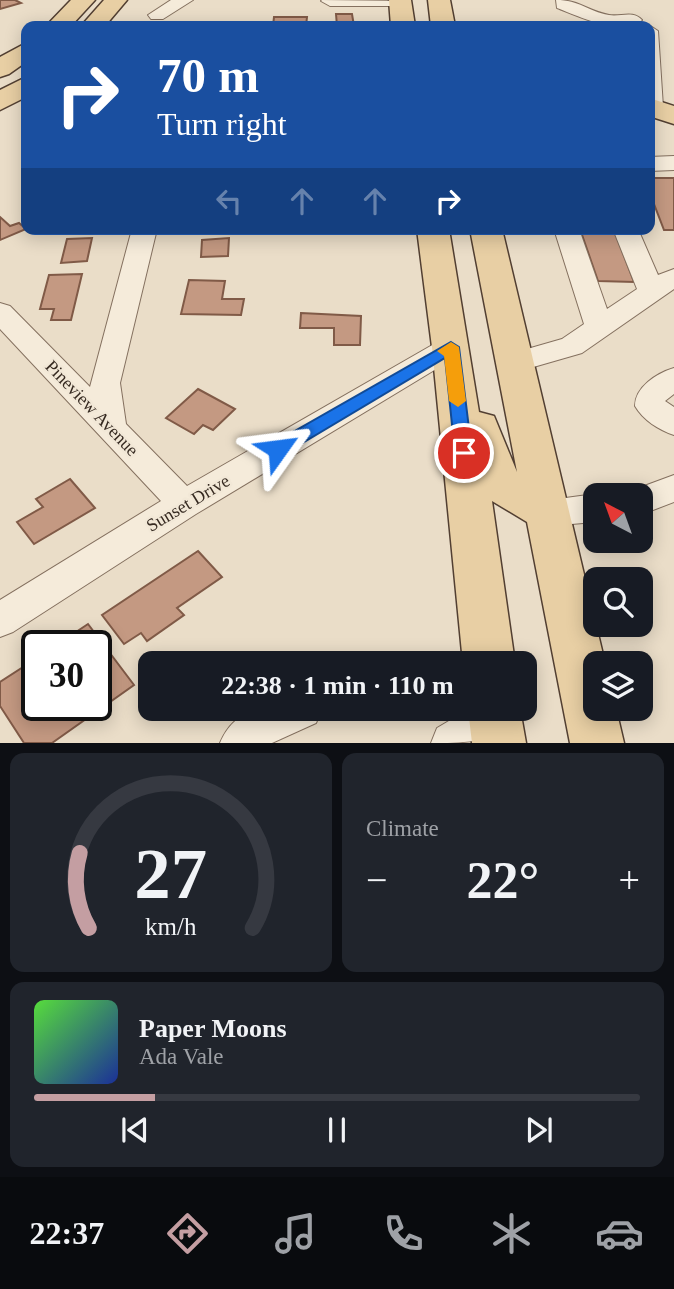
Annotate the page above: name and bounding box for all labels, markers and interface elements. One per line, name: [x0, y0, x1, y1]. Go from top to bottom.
text: 70 m: [157, 48, 259, 103]
icon: right: [42, 49, 133, 140]
text: Turn right: [157, 106, 287, 142]
icon: left: [210, 182, 248, 220]
icon: ahead: [283, 182, 321, 220]
icon: ahead: [356, 182, 394, 220]
icon: right: [429, 182, 467, 220]
street label: Pineview Avenue: [41, 356, 143, 460]
position arrow: [241, 412, 315, 486]
pin: [434, 423, 494, 483]
icon: arrive: [445, 434, 483, 472]
street label: Sunset Drive: [143, 470, 233, 536]
north arrow: [583, 483, 653, 553]
map controls: [583, 483, 653, 721]
button: search: [583, 567, 653, 637]
speed limit sign: 30: [21, 630, 112, 721]
button: layers: [583, 651, 653, 721]
text: 22:38 · 1 min · 110 m: [221, 671, 454, 700]
text: Climate: [366, 816, 439, 841]
text: 27: [135, 834, 207, 915]
text: 22°: [467, 852, 539, 909]
text: −: [366, 859, 387, 901]
text: +: [619, 859, 640, 901]
text: km/h: [145, 913, 197, 940]
text: Paper Moons: [139, 1014, 287, 1043]
text: Ada Vale: [139, 1044, 224, 1069]
icon: previous: [116, 1111, 154, 1149]
icon: pause: [318, 1111, 356, 1149]
icon: next: [520, 1111, 558, 1149]
icon: directions: [163, 1209, 212, 1258]
icon: music: [271, 1209, 320, 1258]
icon: phone: [379, 1209, 428, 1258]
icon: climate: [487, 1209, 536, 1258]
icon: car: [595, 1209, 644, 1258]
text: 22:37: [30, 1215, 104, 1251]

